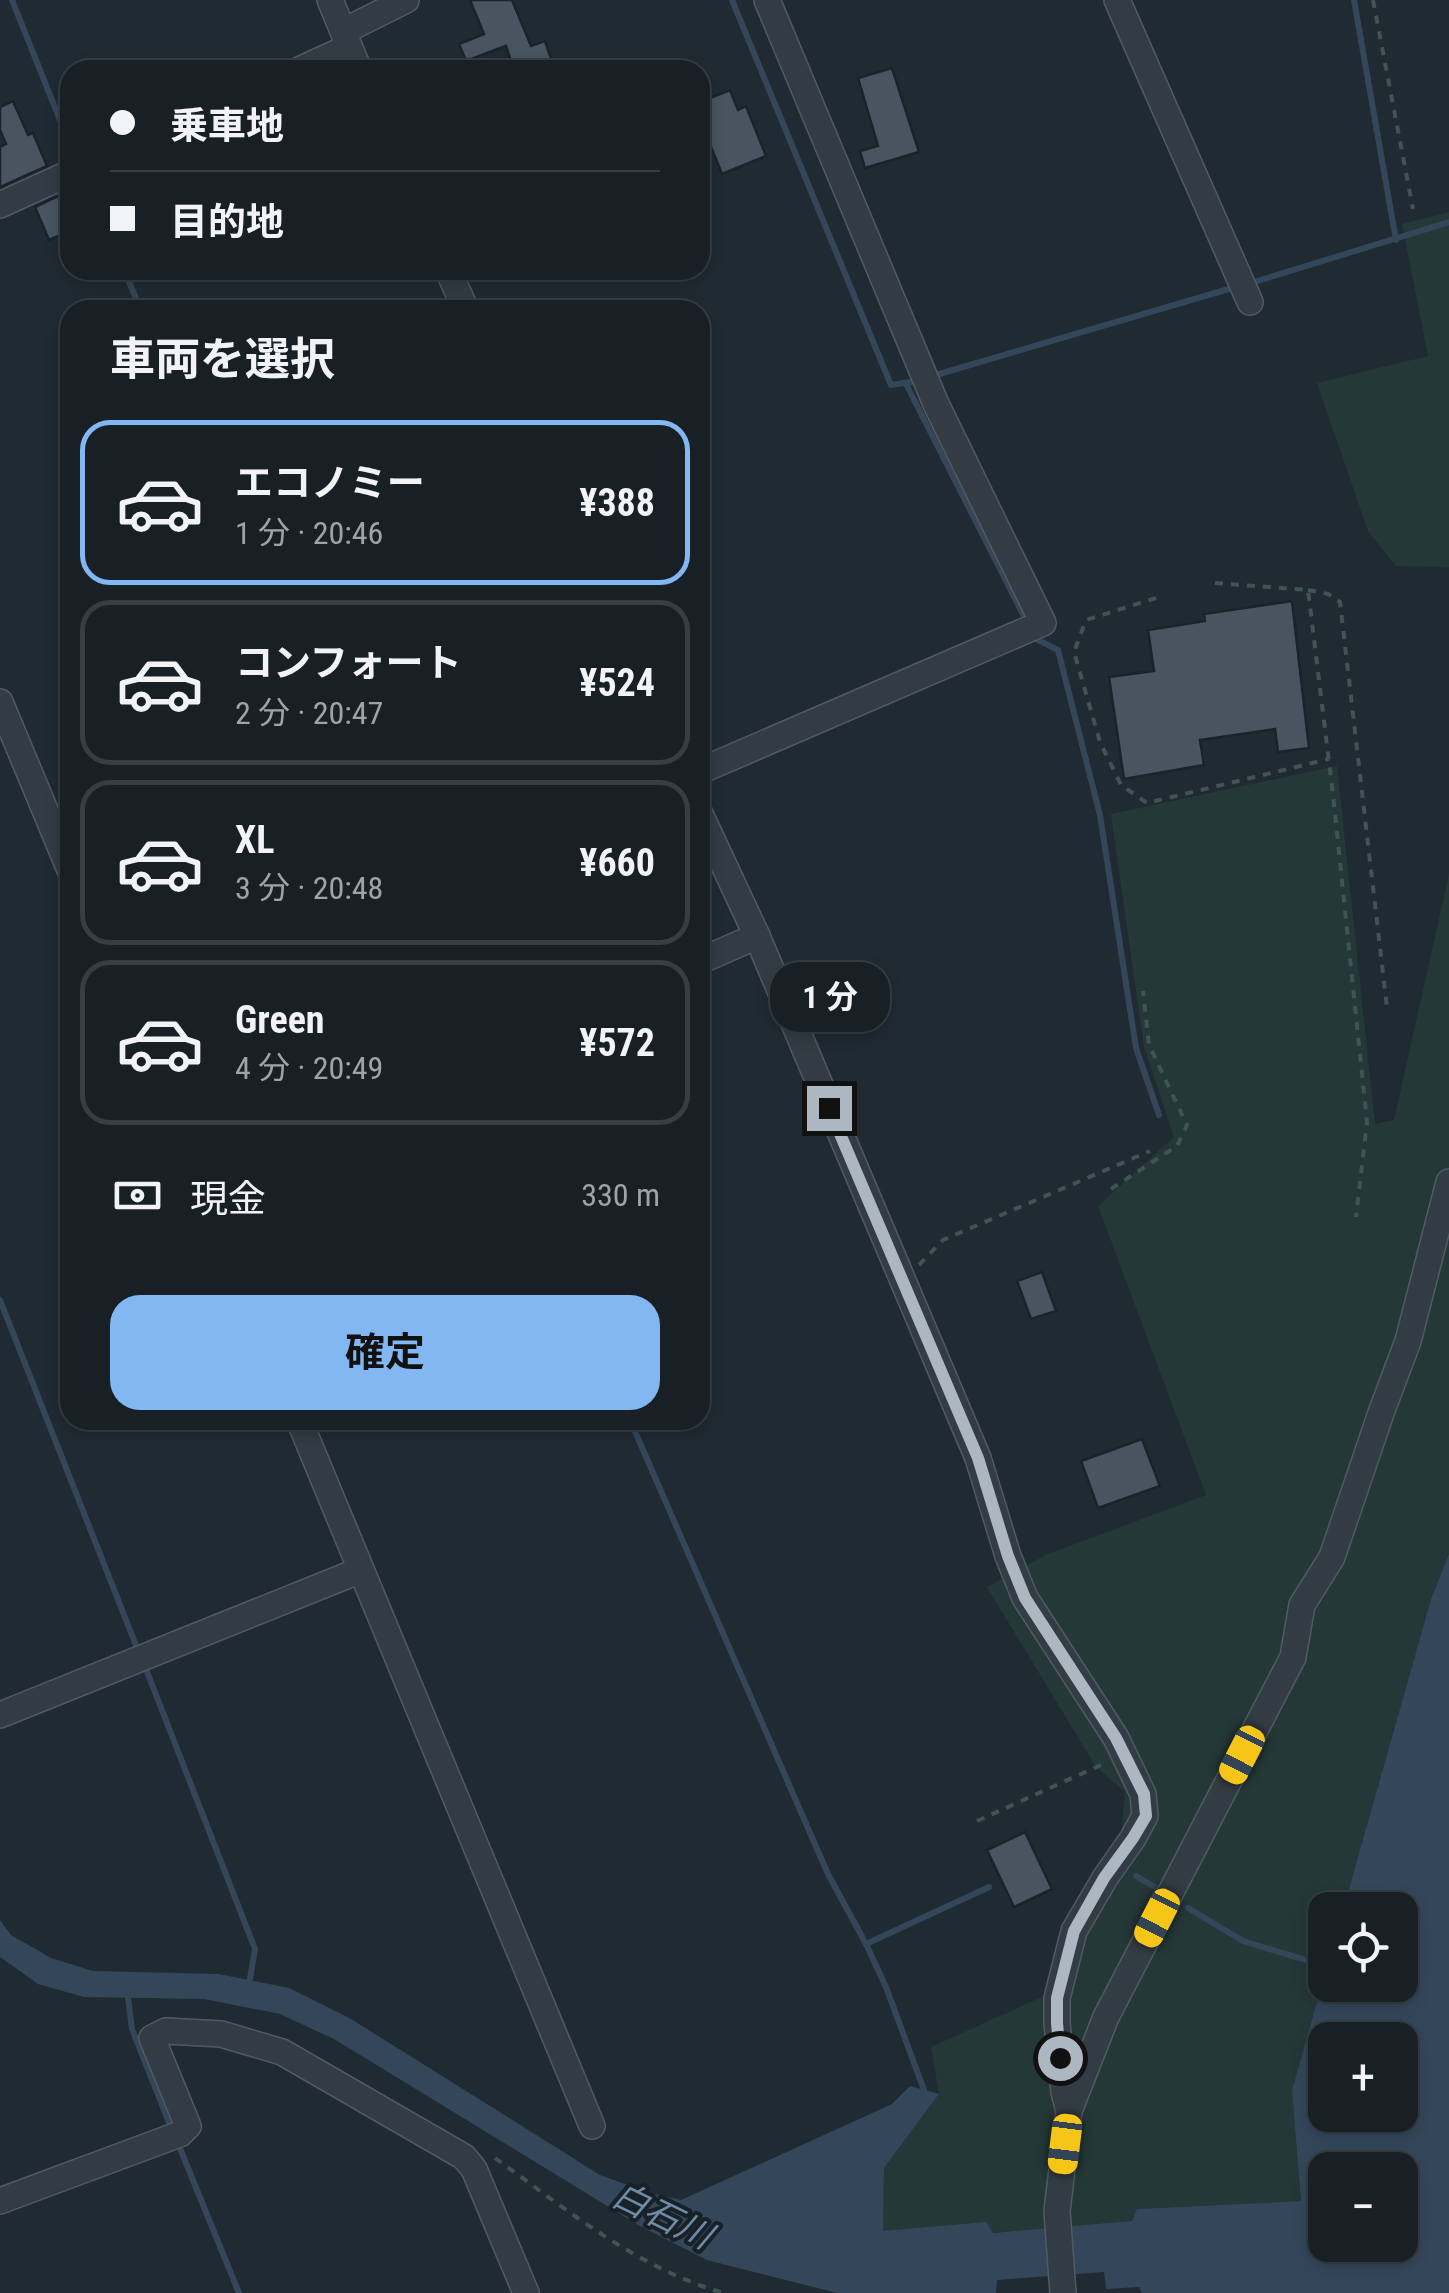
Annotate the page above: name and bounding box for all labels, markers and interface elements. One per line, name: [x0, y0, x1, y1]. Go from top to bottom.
text: 乗車地: [170, 104, 284, 148]
text: 目的地: [170, 200, 284, 244]
text: 車両を選択: [110, 333, 335, 386]
icon: car: [115, 458, 205, 548]
text: エコノミー: [235, 461, 425, 505]
text: ¥388: [579, 481, 655, 525]
text: 1 分 · 20:46: [235, 514, 383, 552]
icon: car: [115, 638, 205, 728]
text: コンフォート: [235, 641, 462, 685]
text: ¥524: [579, 661, 655, 705]
text: 2 分 · 20:47: [235, 694, 383, 732]
icon: car: [115, 818, 205, 908]
text: XL: [235, 818, 274, 862]
text: ¥660: [579, 841, 655, 885]
text: 3 分 · 20:48: [235, 869, 383, 907]
callout: 1 分: [769, 963, 889, 1033]
text: 1 分: [802, 978, 858, 1016]
icon: car: [115, 998, 205, 1088]
text: Green: [235, 998, 325, 1042]
text: ¥572: [579, 1021, 655, 1065]
text: 4 分 · 20:49: [235, 1049, 383, 1087]
route end: [807, 1086, 852, 1131]
icon: cash: [110, 1168, 165, 1223]
text: 330 m: [581, 1176, 660, 1214]
text: 現金: [190, 1177, 266, 1221]
button: 確定: [110, 1295, 660, 1410]
car: [1215, 1721, 1269, 1789]
car: [1130, 1884, 1184, 1952]
map controls: [1308, 1892, 1418, 2262]
button: locate: [1308, 1892, 1418, 2002]
button: +: [1308, 2022, 1418, 2132]
route start: [1038, 2036, 1083, 2081]
car: [1046, 2112, 1084, 2176]
button: −: [1308, 2152, 1418, 2262]
water label: 白石川: [606, 2175, 722, 2259]

